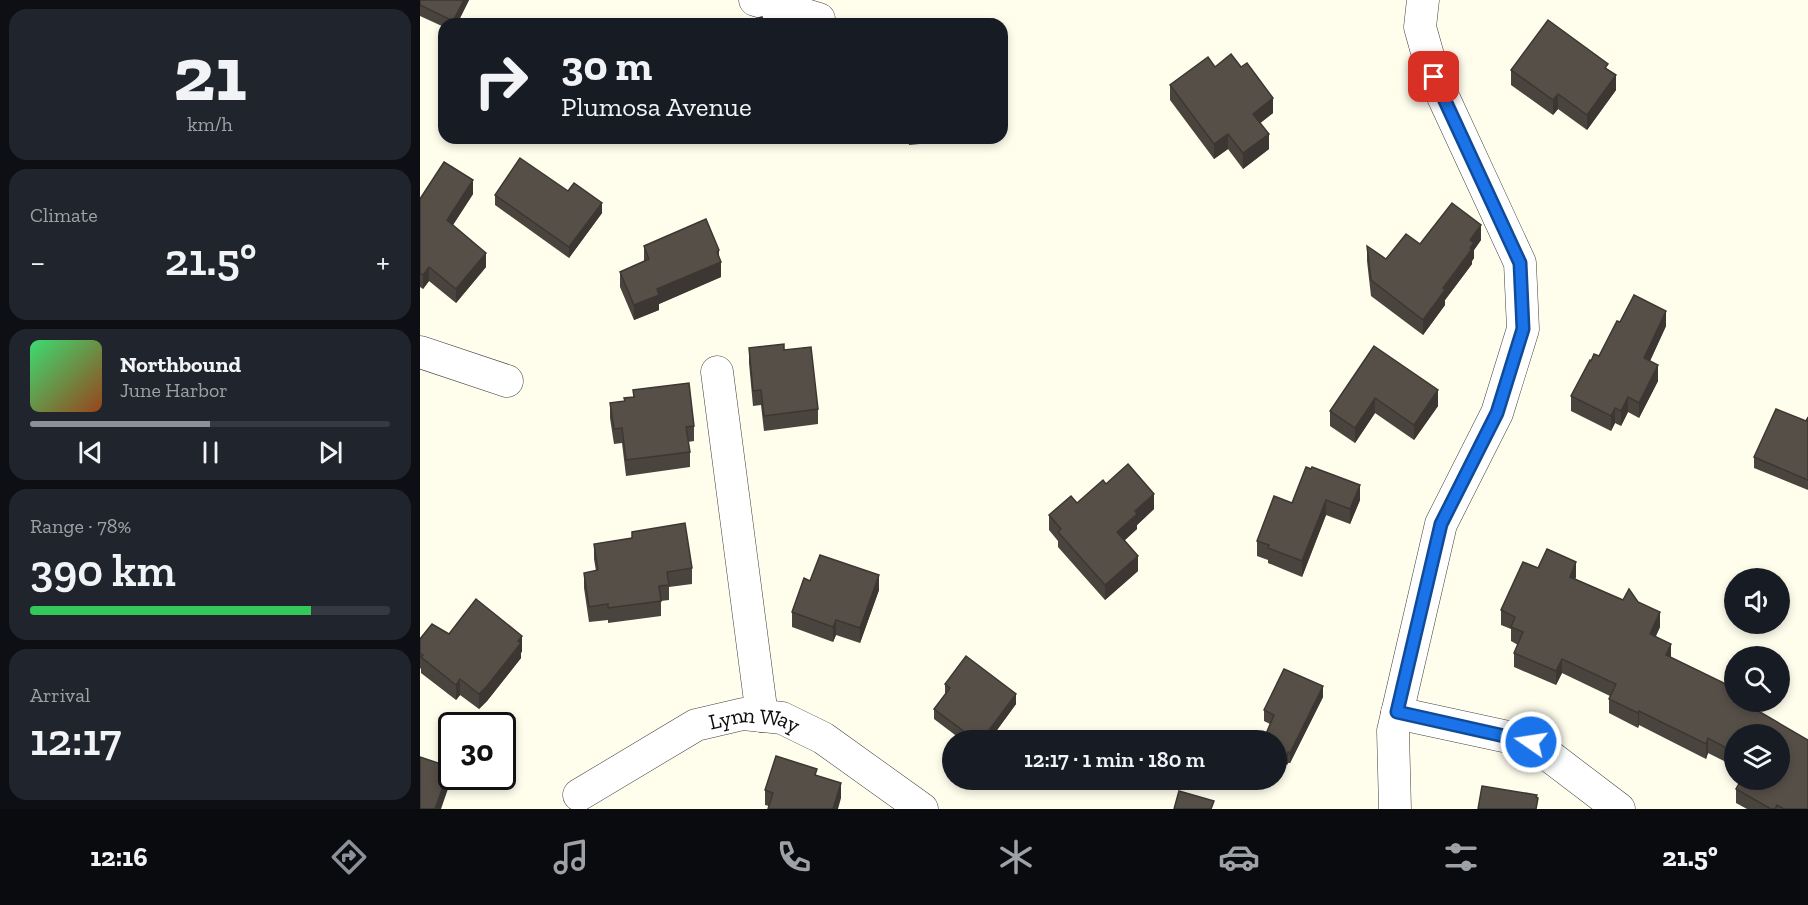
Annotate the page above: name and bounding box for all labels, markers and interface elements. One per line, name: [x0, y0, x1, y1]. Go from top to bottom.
text: 21: [173, 26, 247, 120]
text: 30 m: [561, 40, 652, 91]
icon: right: [462, 42, 540, 120]
pin: [1408, 51, 1459, 102]
icon: arrive: [1417, 60, 1450, 93]
text: Plumosa Avenue: [561, 91, 752, 123]
text: km/h: [187, 112, 233, 136]
text: Climate: [30, 203, 98, 227]
text: 21.5°: [165, 233, 257, 287]
text: −: [30, 242, 45, 281]
text: +: [376, 242, 390, 281]
text: Northbound: [120, 351, 241, 378]
text: June Harbor: [120, 378, 228, 402]
icon: previous: [74, 436, 107, 469]
icon: pause: [194, 436, 227, 469]
icon: next: [314, 436, 347, 469]
text: Range · 78%: [30, 514, 131, 538]
text: 390 km: [30, 544, 176, 598]
map controls: [1724, 568, 1790, 790]
button: sound: [1724, 568, 1790, 634]
button: search: [1724, 646, 1790, 712]
text: Arrival: [30, 683, 90, 707]
street label: Lynn Way: [706, 701, 805, 739]
position arrow: [1499, 710, 1563, 774]
speed limit sign: 30: [438, 712, 516, 790]
text: 12:17: [30, 713, 121, 767]
button: layers: [1724, 724, 1790, 790]
text: 12:17 · 1 min · 180 m: [1024, 746, 1205, 773]
icon: directions: [328, 836, 370, 878]
icon: music: [550, 836, 592, 878]
icon: phone: [773, 836, 815, 878]
icon: climate: [995, 836, 1037, 878]
icon: car: [1218, 836, 1260, 878]
icon: filters: [1440, 836, 1482, 878]
text: 12:16: [90, 841, 148, 873]
text: 21.5°: [1662, 841, 1718, 873]

